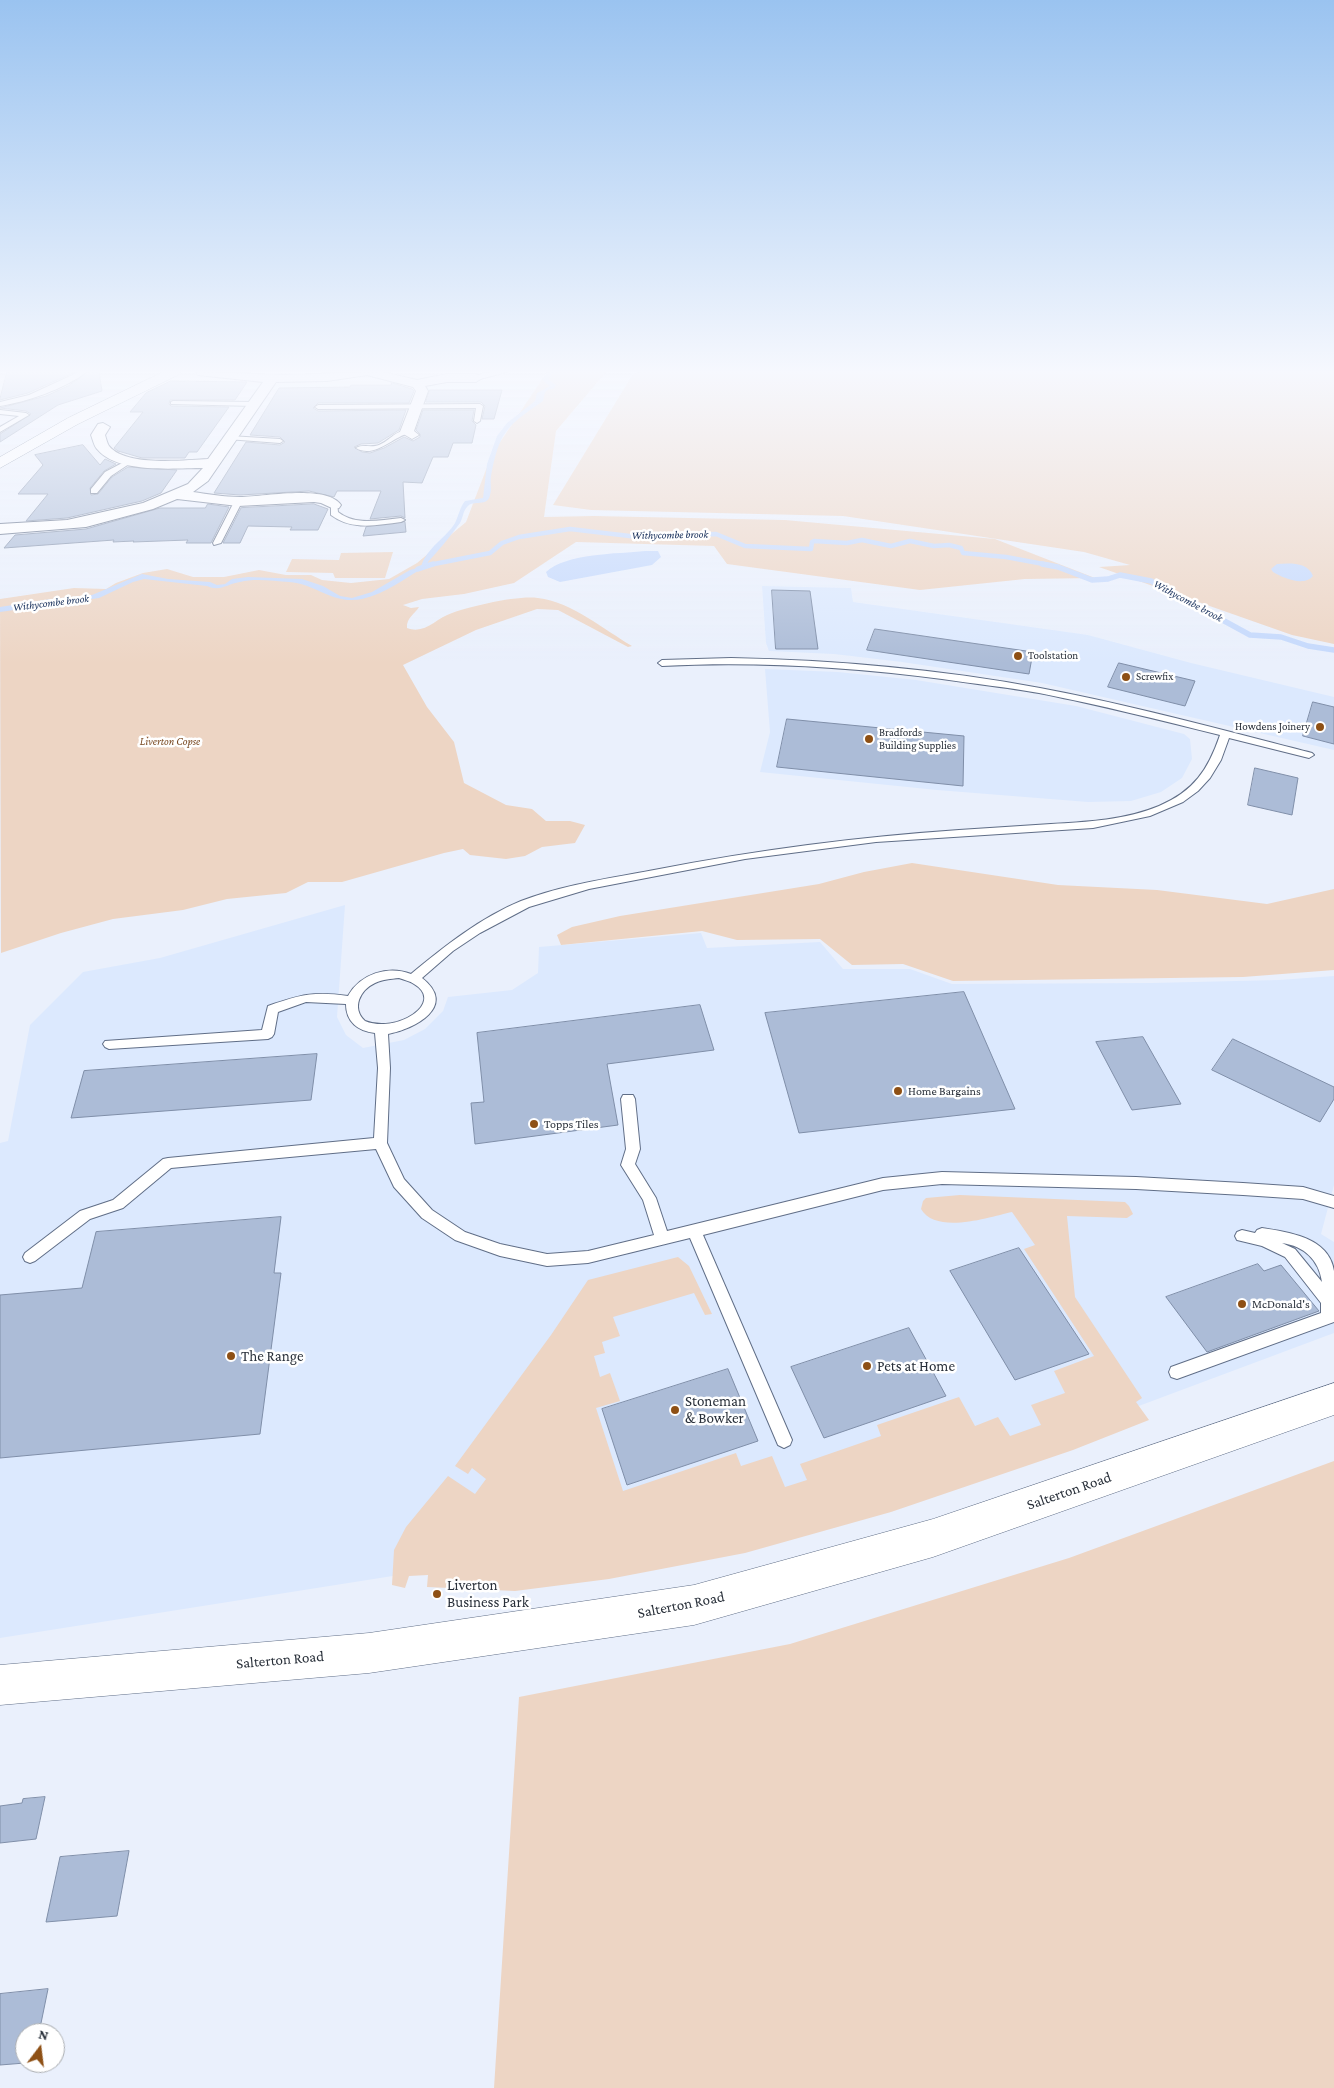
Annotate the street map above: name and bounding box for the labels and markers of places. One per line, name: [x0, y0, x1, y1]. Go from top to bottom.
place label: Toolstation: [1028, 649, 1078, 663]
marker: Toolstation: [1012, 650, 1024, 662]
place label: Screwfix: [1136, 670, 1173, 684]
marker: Screwfix: [1120, 671, 1132, 683]
place label: Howdens Joinery: [1235, 720, 1310, 734]
marker: Howdens Joinery: [1314, 721, 1326, 733]
place label: Bradfords Building Supplies: [879, 726, 956, 752]
marker: Bradfords Building Supplies: [863, 733, 875, 745]
place label: Home Bargains: [908, 1084, 981, 1098]
marker: Home Bargains: [892, 1085, 904, 1097]
place label: Topps Tiles: [544, 1117, 598, 1131]
marker: Topps Tiles: [528, 1118, 540, 1130]
place label: McDonald's: [1252, 1297, 1310, 1311]
marker: McDonald's: [1236, 1298, 1248, 1310]
place label: The Range: [241, 1347, 304, 1365]
marker: The Range: [225, 1350, 237, 1362]
place label: Pets at Home: [877, 1357, 955, 1375]
marker: Pets at Home: [861, 1360, 873, 1372]
place label: Stoneman & Bowker: [685, 1392, 746, 1427]
marker: Stoneman & Bowker: [669, 1404, 681, 1416]
place label: Liverton Business Park: [447, 1576, 529, 1611]
marker: Liverton Business Park: [431, 1588, 443, 1600]

